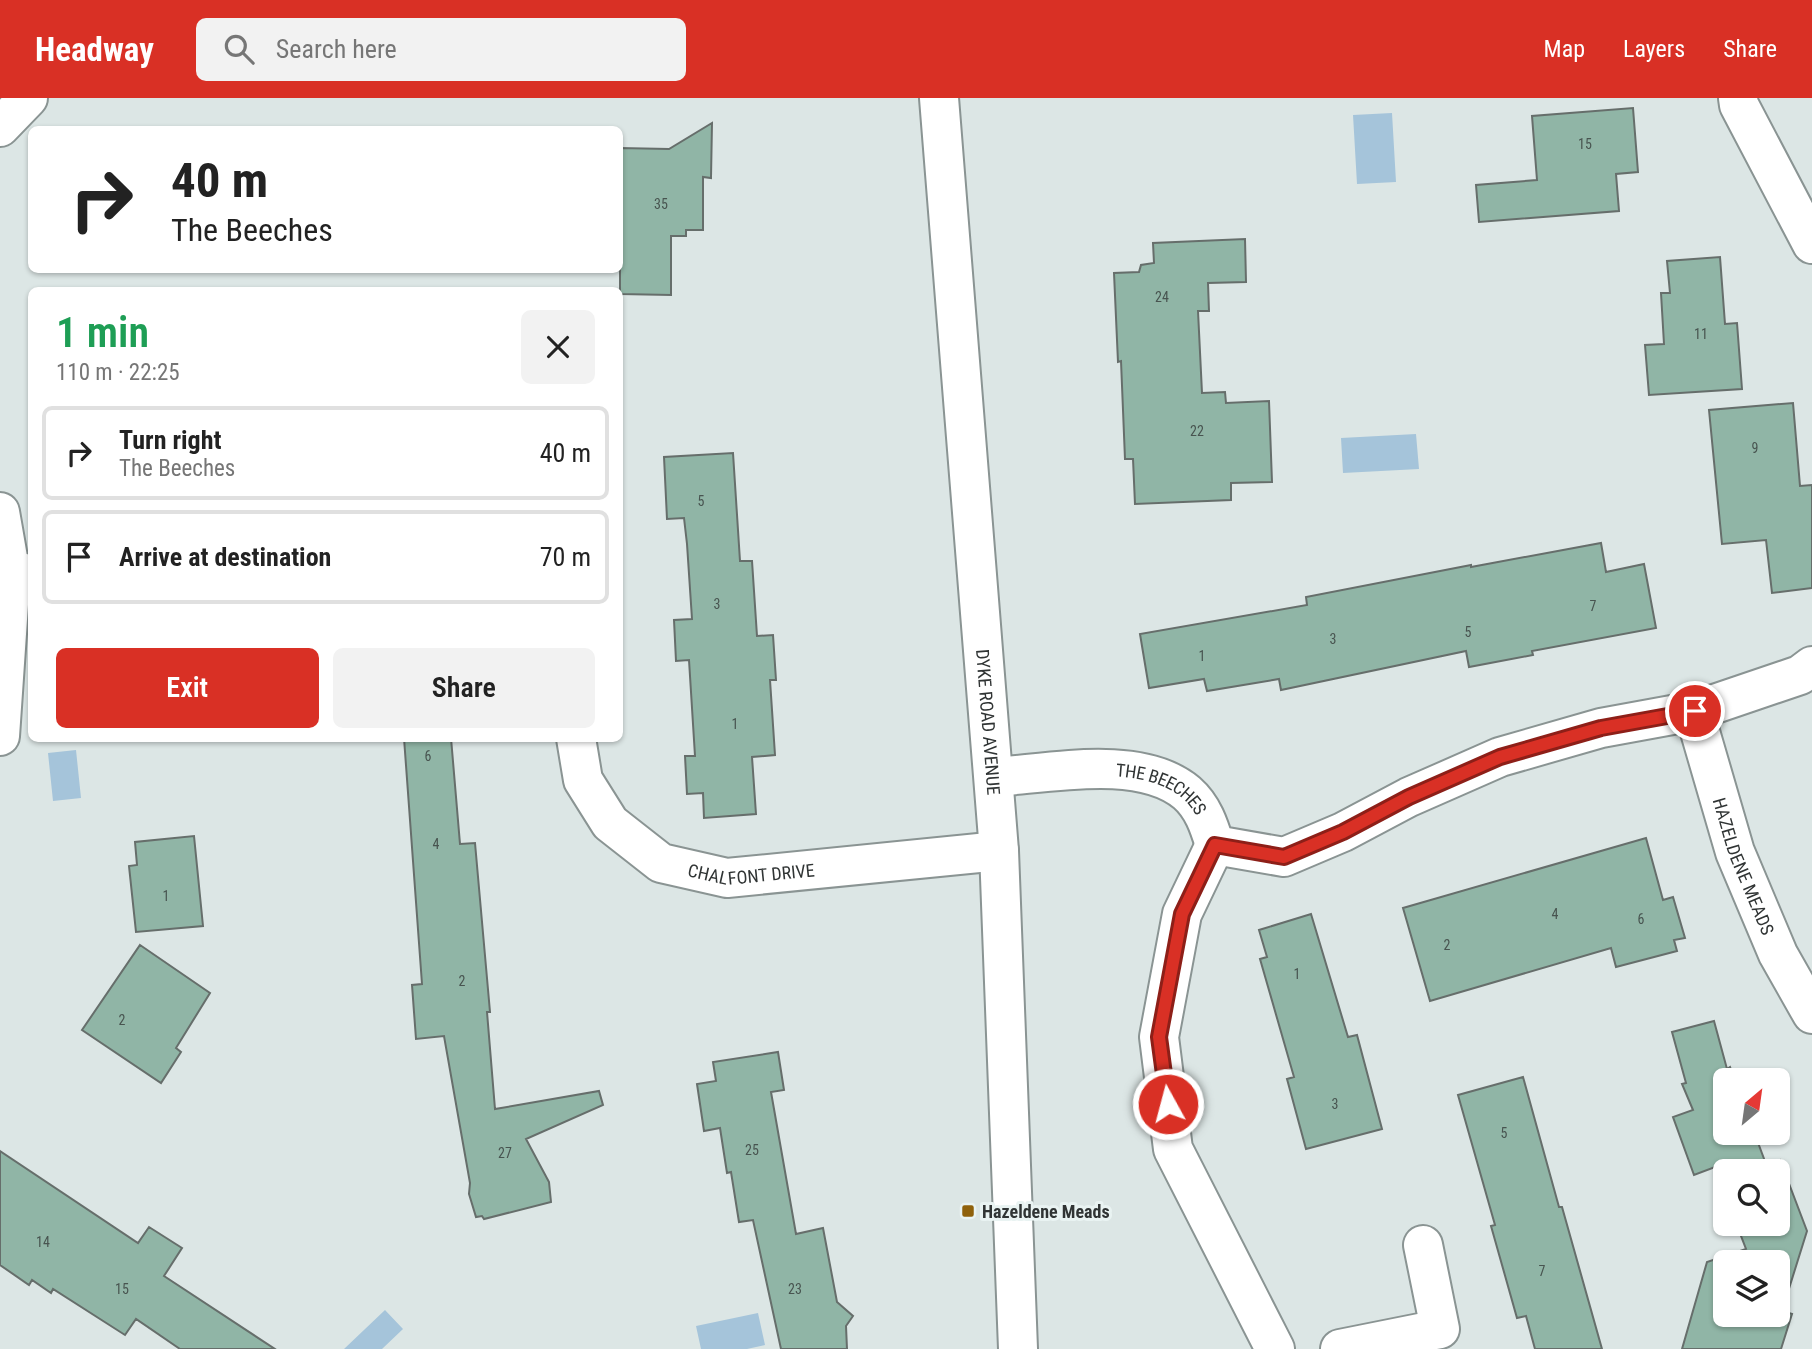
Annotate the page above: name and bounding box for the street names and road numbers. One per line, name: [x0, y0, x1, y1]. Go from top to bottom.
street label: DYKE ROAD AVENUE: [972, 648, 1005, 796]
street label: THE BEECHES: [1115, 759, 1212, 818]
street label: HAZELDENE MEADS: [1709, 795, 1779, 938]
street label: CHALFONT DRIVE: [686, 859, 816, 889]

